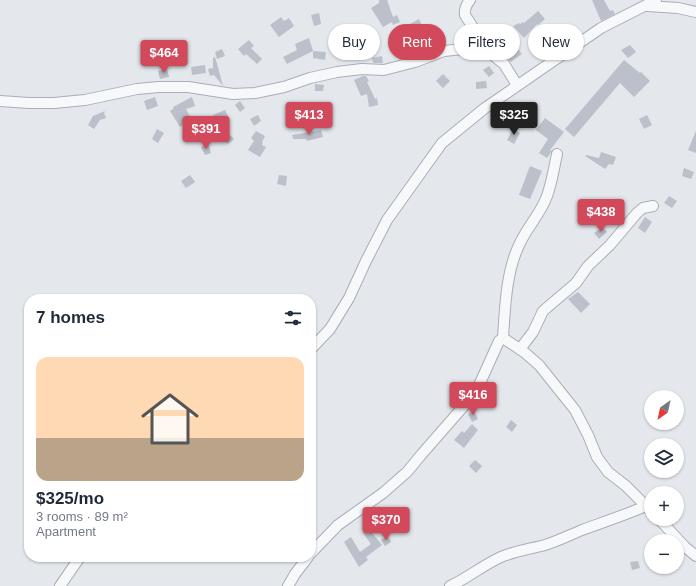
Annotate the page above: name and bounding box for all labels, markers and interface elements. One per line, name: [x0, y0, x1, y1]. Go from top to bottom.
chip: Buy: [328, 24, 380, 60]
chip: Rent: [388, 24, 446, 60]
chip: Filters: [454, 24, 520, 60]
chip: New: [528, 24, 584, 60]
pin: $464: [140, 40, 188, 74]
text: $464: [150, 45, 178, 60]
pin: $413: [285, 102, 333, 136]
pin: $325: [490, 102, 538, 136]
text: $413: [295, 107, 323, 122]
text: $325: [500, 107, 528, 122]
pin: $391: [182, 116, 230, 150]
text: $391: [192, 121, 220, 136]
pin: $438: [577, 199, 625, 233]
text: $438: [587, 204, 615, 219]
icon: filters: [282, 307, 304, 329]
text: 7 homes: [36, 308, 105, 327]
pin: $416: [449, 382, 497, 416]
icon: home: [134, 383, 206, 455]
text: $416: [459, 387, 487, 402]
north arrow: [644, 390, 684, 430]
map controls: [644, 390, 684, 574]
button: layers: [644, 438, 684, 478]
button: +: [644, 486, 684, 526]
text: $325/mo: [36, 489, 104, 508]
pin: $370: [362, 507, 410, 541]
text: 3 rooms · 89 m²: [36, 509, 128, 524]
text: $370: [372, 512, 400, 527]
text: Apartment: [36, 524, 96, 539]
button: −: [644, 534, 684, 574]

